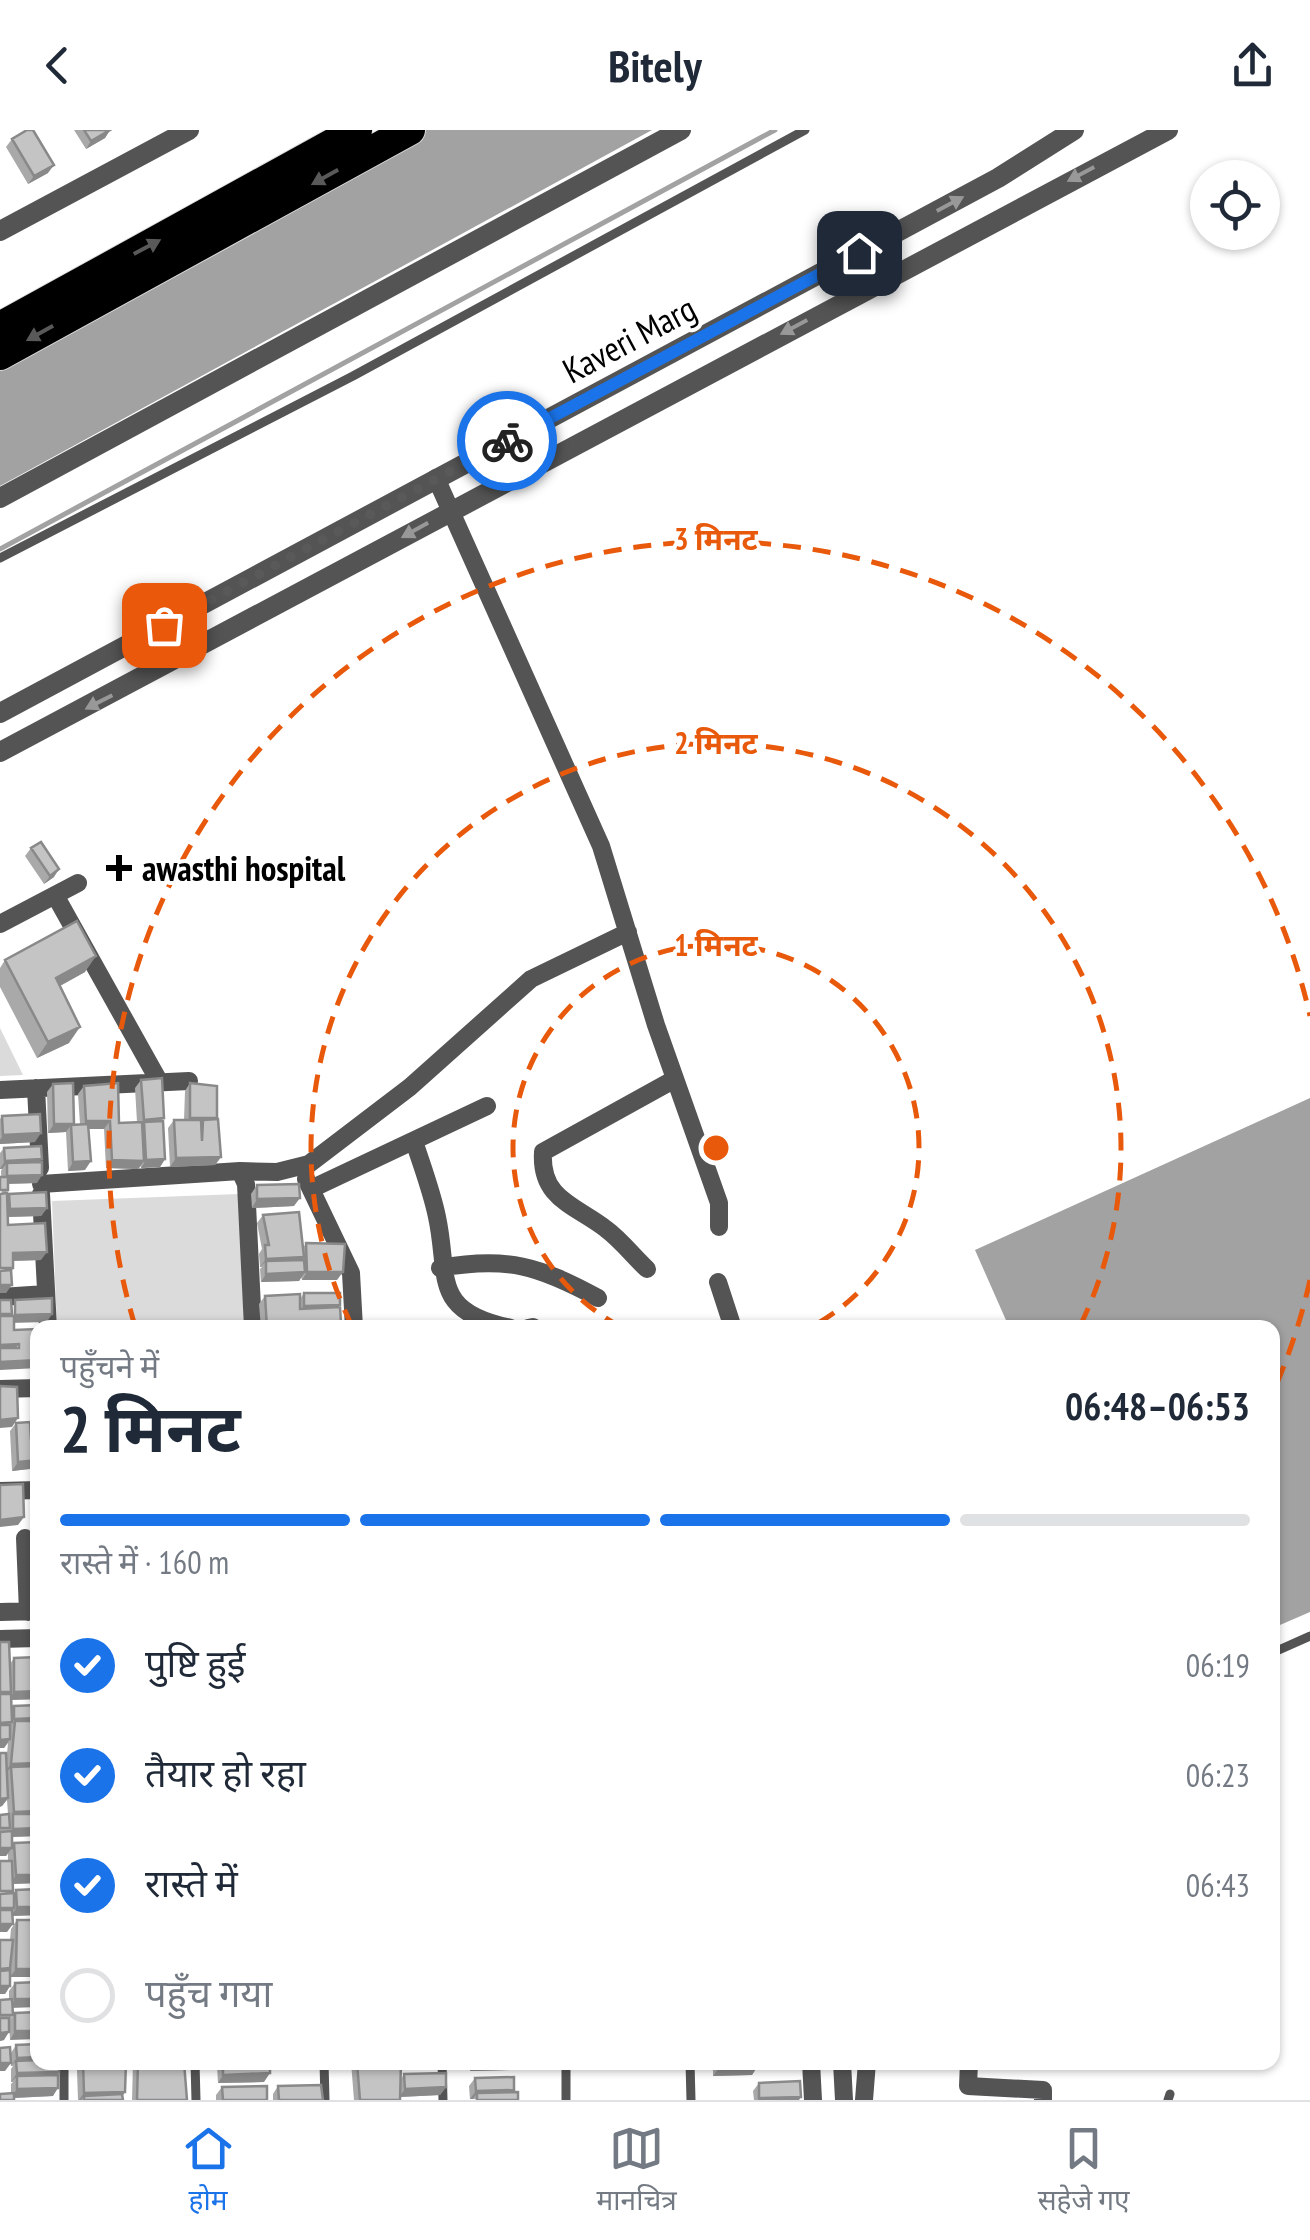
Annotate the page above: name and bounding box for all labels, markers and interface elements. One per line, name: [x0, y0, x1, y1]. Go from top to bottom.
text: Bitely: [608, 36, 702, 94]
icon: back: [30, 38, 85, 93]
icon: share: [1225, 38, 1280, 93]
map controls: [1190, 160, 1280, 250]
button: locate: [1190, 160, 1280, 250]
one-way arrow: [1067, 165, 1095, 183]
one-way arrow: [310, 168, 339, 185]
one-way arrow: [935, 196, 964, 213]
pin: [817, 211, 902, 296]
icon: home: [832, 226, 887, 281]
one-way arrow: [133, 239, 162, 256]
street label: Kaveri Marg: [555, 285, 703, 393]
one-way arrow: [779, 318, 808, 335]
one-way arrow: [25, 325, 54, 342]
courier: [457, 391, 557, 491]
icon: bike: [480, 414, 535, 469]
text: 3 मिनट: [674, 519, 759, 558]
one-way arrow: [401, 521, 429, 539]
pin: [122, 583, 207, 668]
icon: bag: [137, 598, 192, 653]
one-way arrow: [84, 693, 113, 710]
text: 2 मिनट: [674, 723, 759, 762]
place label: awasthi hospital: [142, 845, 346, 891]
marker: awasthi hospital: [106, 855, 132, 881]
text: 1 मिनट: [674, 925, 759, 964]
centre of rings: [698, 1130, 734, 1166]
text: पहुँचने में: [60, 1345, 159, 1387]
text: 06:48–06:53: [1065, 1381, 1250, 1430]
text: 2 मिनट: [60, 1386, 241, 1470]
text: रास्ते में · 160 m: [60, 1541, 229, 1583]
icon: check: [60, 1638, 115, 1693]
text: पुष्टि हुई: [145, 1638, 246, 1687]
text: 06:19: [1186, 1644, 1250, 1686]
icon: check: [60, 1748, 115, 1803]
text: तैयार हो रहा: [145, 1748, 306, 1797]
text: 06:23: [1186, 1754, 1250, 1796]
icon: check: [60, 1858, 115, 1913]
text: रास्ते में: [145, 1858, 238, 1907]
text: 06:43: [1186, 1864, 1250, 1906]
text: पहुँच गया: [145, 1968, 272, 2017]
tab: होम: [181, 2121, 236, 2221]
tab: मानचित्र: [597, 2121, 677, 2221]
tab: सहेजे गए: [1038, 2121, 1129, 2221]

